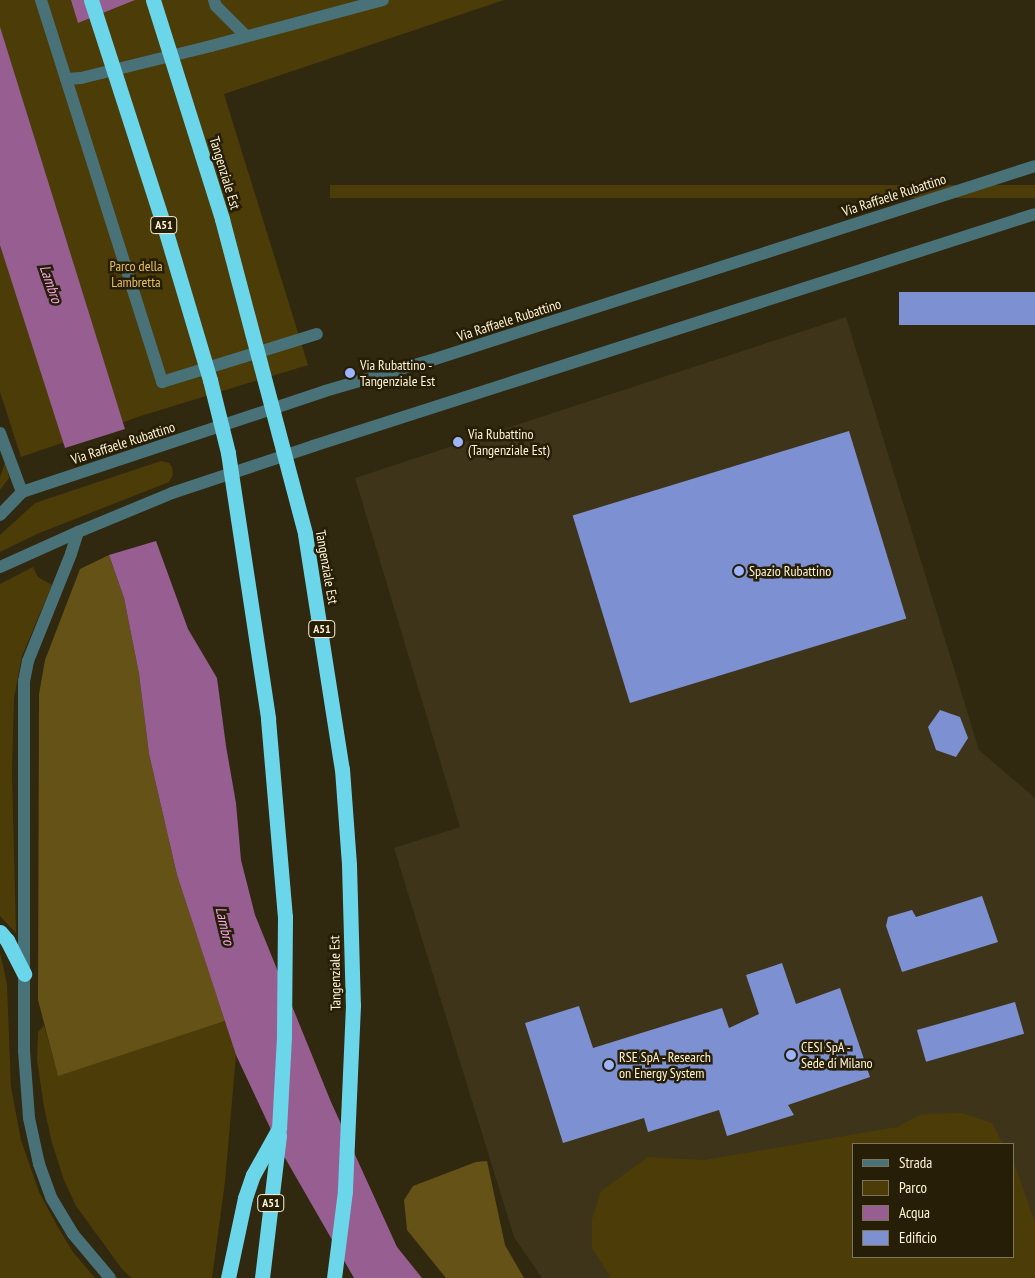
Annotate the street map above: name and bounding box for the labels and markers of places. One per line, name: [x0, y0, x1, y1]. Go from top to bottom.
place label: Via Rubattino - Tangenziale Est: [360, 357, 435, 390]
marker: Via Rubattino - Tangenziale Est: [344, 367, 356, 379]
place label: Via Rubattino (Tangenziale Est): [468, 426, 550, 458]
marker: Via Rubattino (Tangenziale Est): [452, 436, 464, 448]
place label: Spazio Rubattino: [749, 563, 831, 579]
marker: Spazio Rubattino: [733, 565, 745, 577]
place label: CESI SpA - Sede di Milano: [801, 1039, 873, 1072]
place label: RSE SpA - Research on Energy System: [619, 1049, 712, 1082]
marker: CESI SpA - Sede di Milano: [785, 1049, 797, 1061]
marker: RSE SpA - Research on Energy System: [603, 1059, 615, 1071]

